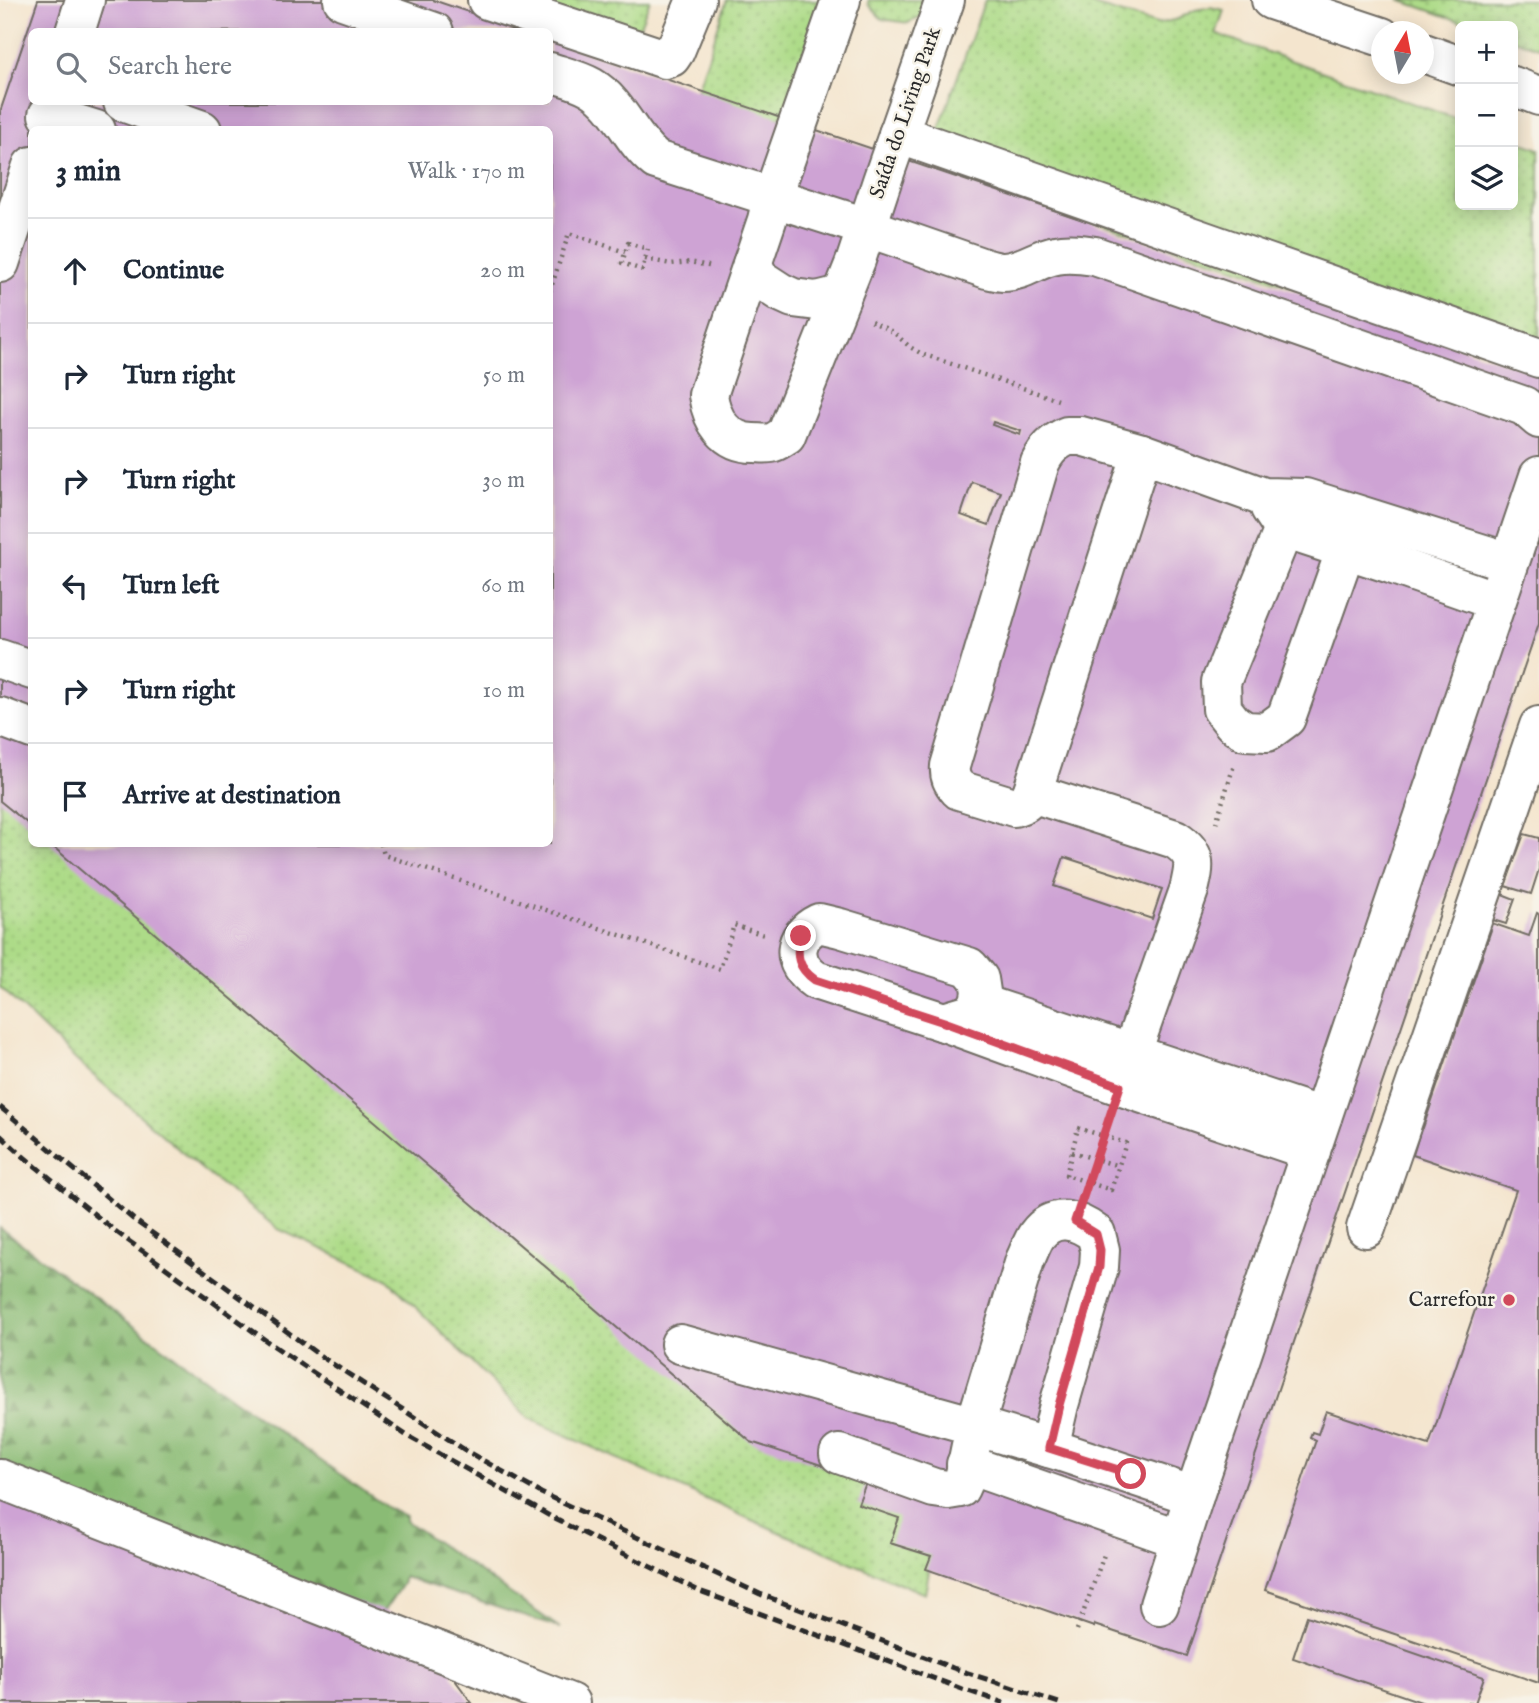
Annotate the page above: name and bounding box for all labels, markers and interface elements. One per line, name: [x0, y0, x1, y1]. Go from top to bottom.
north arrow: [1371, 21, 1434, 84]
map controls: [1455, 21, 1518, 210]
button: +: [1455, 21, 1518, 84]
street label: Saída do Living Park: [864, 23, 948, 202]
search box: [28, 28, 553, 105]
icon: search: [52, 48, 90, 86]
text: Search here: [108, 50, 232, 83]
button: −: [1455, 84, 1518, 147]
button: layers: [1455, 147, 1518, 210]
text: 3 min: [56, 153, 121, 191]
text: Walk · 170 m: [407, 157, 525, 186]
icon: ahead: [56, 252, 94, 290]
text: Continue: [123, 254, 224, 287]
text: 20 m: [480, 256, 525, 285]
icon: right: [56, 357, 94, 395]
text: Turn right: [123, 359, 236, 392]
text: 50 m: [483, 361, 525, 390]
icon: right: [56, 462, 94, 500]
text: Turn right: [123, 464, 236, 497]
text: 30 m: [482, 466, 525, 495]
icon: left: [56, 567, 94, 605]
text: Turn left: [123, 569, 220, 602]
text: 60 m: [481, 571, 525, 600]
icon: right: [56, 672, 94, 710]
text: Turn right: [123, 674, 236, 707]
text: 10 m: [482, 676, 525, 705]
icon: arrive: [56, 777, 94, 815]
text: Arrive at destination: [123, 779, 341, 812]
route end: [785, 920, 816, 951]
place label: Carrefour: [1409, 1287, 1495, 1314]
marker: Carrefour: [1501, 1292, 1517, 1308]
route start: [1115, 1458, 1146, 1489]

